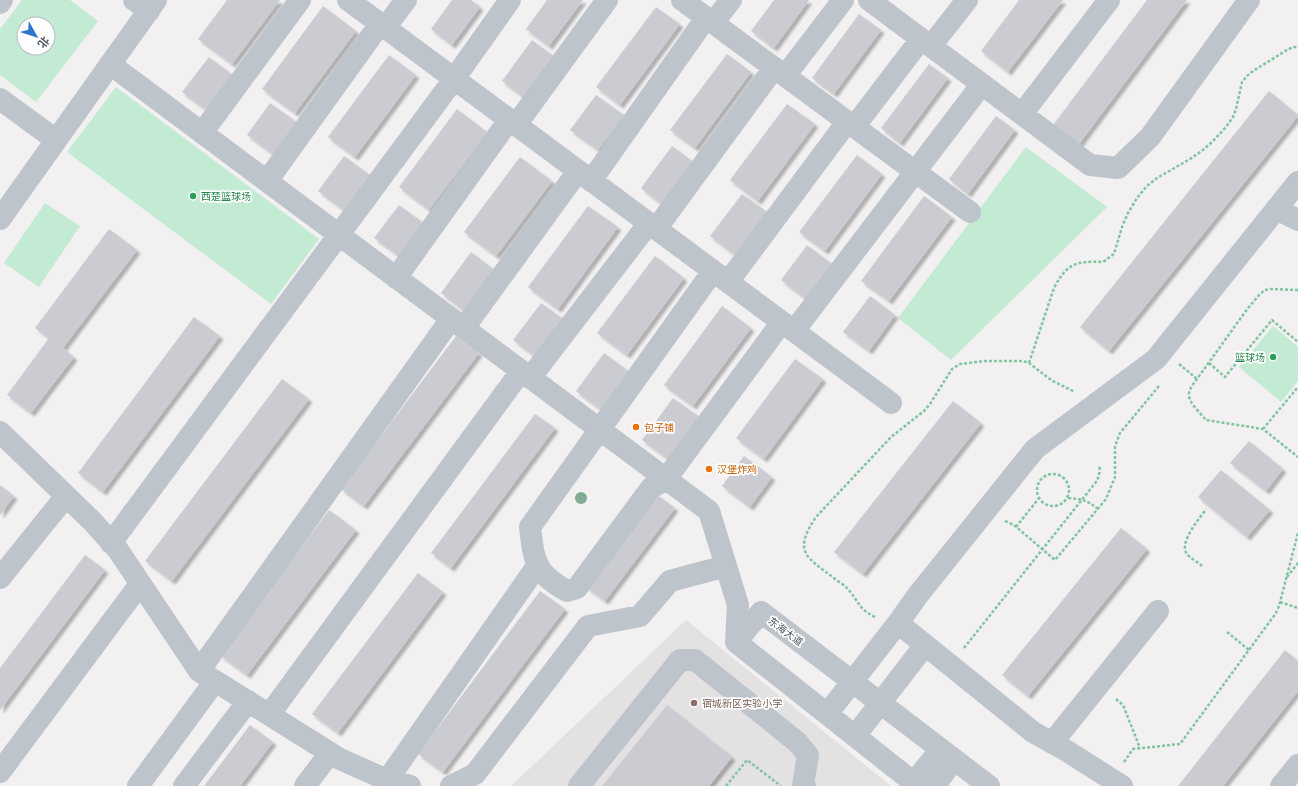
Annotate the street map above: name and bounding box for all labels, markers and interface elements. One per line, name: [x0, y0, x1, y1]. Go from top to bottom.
north arrow: [16, 16, 56, 56]
text: 北: [35, 34, 52, 50]
marker: 西楚篮球场: [188, 191, 198, 201]
place label: 西楚篮球场: [201, 191, 251, 203]
place label: 篮球场: [1235, 352, 1265, 364]
marker: 篮球场: [1268, 352, 1278, 362]
marker: 包子铺: [631, 422, 641, 432]
place label: 包子铺: [644, 422, 674, 434]
marker: 汉堡炸鸡: [704, 464, 714, 474]
place label: 汉堡炸鸡: [717, 464, 757, 476]
street label: 东海大道: [766, 615, 805, 649]
marker: 宿城新区实验小学: [689, 698, 699, 708]
place label: 宿城新区实验小学: [702, 698, 782, 710]

